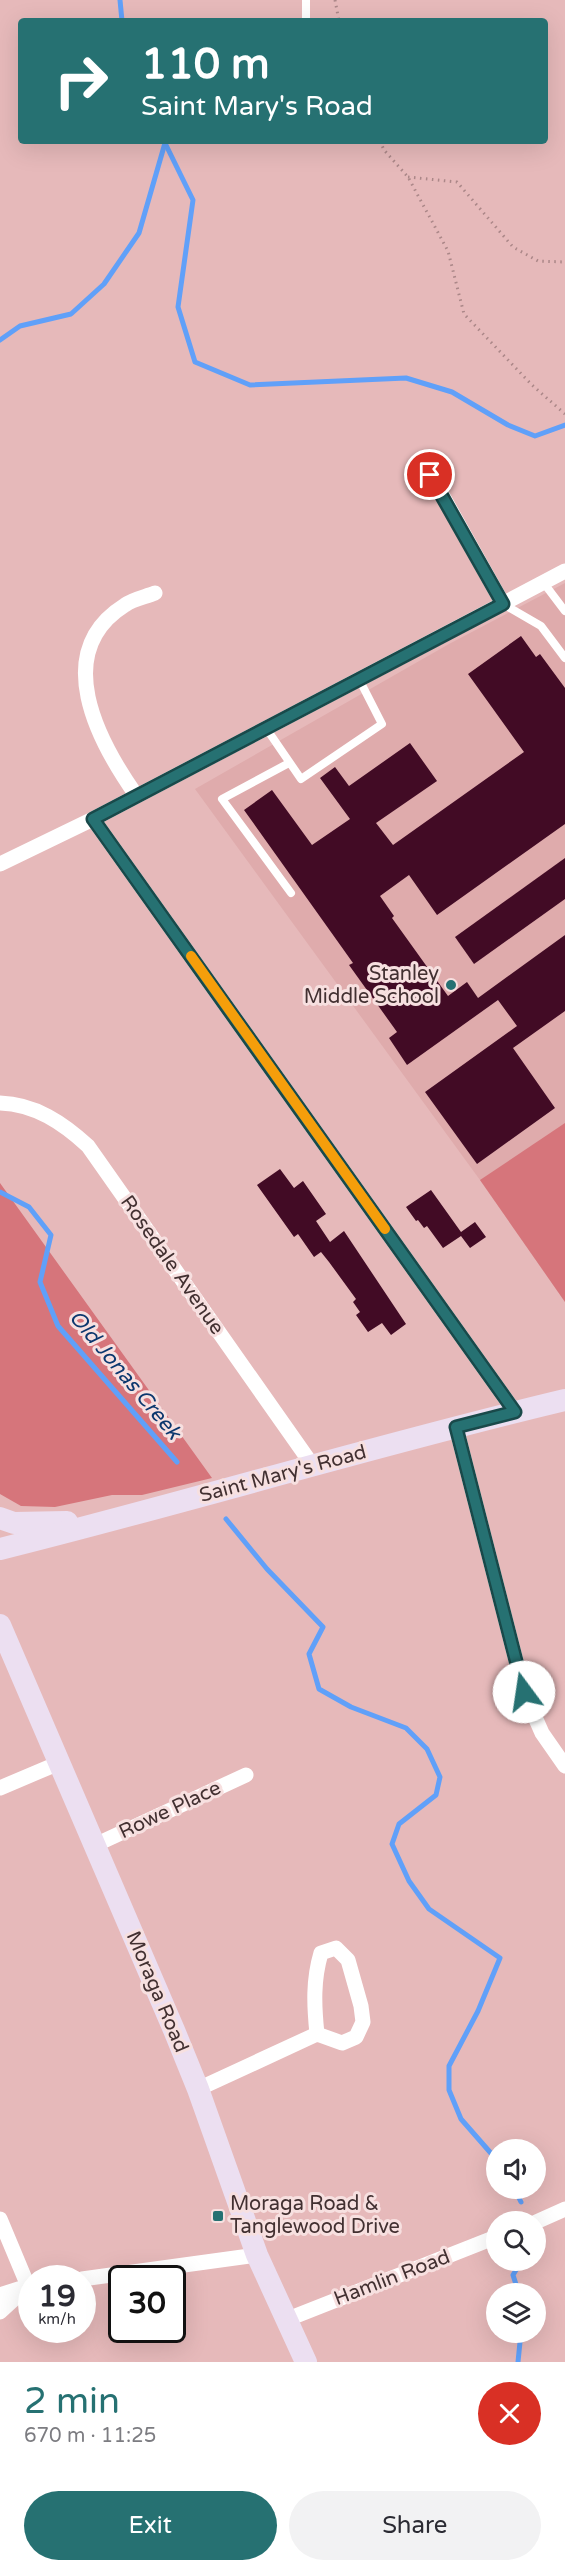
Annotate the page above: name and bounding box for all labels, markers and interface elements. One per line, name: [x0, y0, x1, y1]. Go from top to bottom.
text: 110 m: [141, 39, 270, 90]
icon: right: [42, 42, 120, 120]
text: Saint Mary's Road: [141, 90, 373, 123]
pin: [404, 449, 455, 500]
icon: arrive: [413, 458, 446, 491]
place label: Stanley Middle School: [304, 962, 439, 1009]
marker: Stanley Middle School: [444, 978, 458, 992]
street label: Rosedale Avenue: [115, 1191, 229, 1339]
water label: Old Jonas Creek: [64, 1305, 187, 1446]
street label: Saint Mary's Road: [197, 1440, 369, 1508]
position arrow: [492, 1660, 556, 1724]
street label: Rowe Place: [115, 1776, 225, 1844]
street label: Moraga Road: [121, 1928, 193, 2056]
map controls: [486, 2139, 546, 2343]
button: sound: [486, 2139, 546, 2199]
place label: Moraga Road & Tanglewood Drive: [230, 2192, 400, 2239]
marker: Moraga Road & Tanglewood Drive: [211, 2209, 225, 2223]
button: search: [486, 2211, 546, 2271]
street label: Hamlin Road: [331, 2245, 453, 2311]
speed limit sign: 30: [108, 2265, 186, 2343]
text: 19: [38, 2278, 76, 2315]
button: layers: [486, 2283, 546, 2343]
text: km/h: [38, 2310, 76, 2328]
text: 2 min: [24, 2380, 120, 2423]
button: close: [478, 2382, 541, 2445]
text: 670 m · 11:25: [24, 2424, 156, 2448]
button: Exit: [24, 2491, 277, 2560]
button: Share: [289, 2491, 541, 2560]

